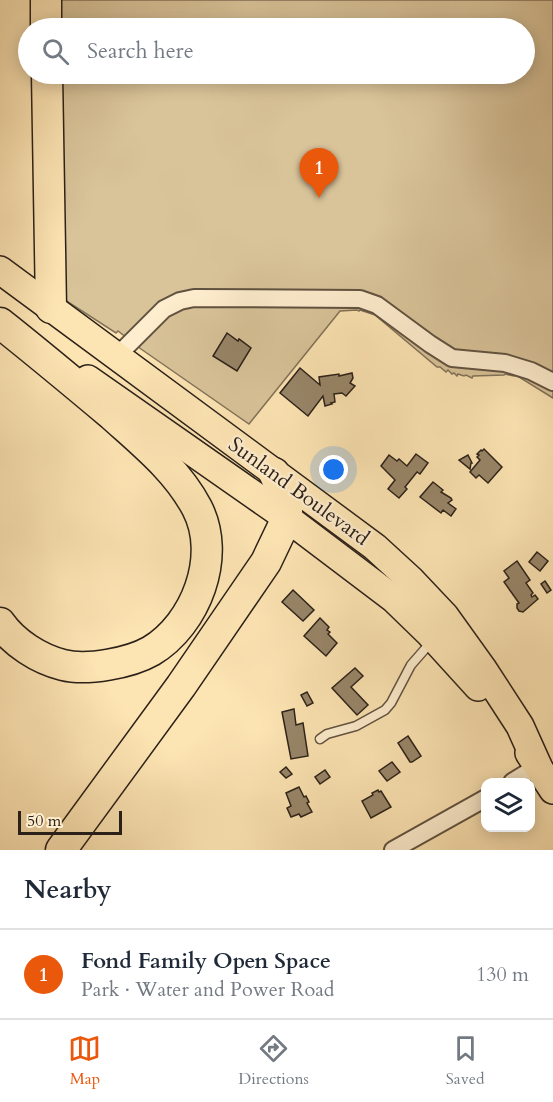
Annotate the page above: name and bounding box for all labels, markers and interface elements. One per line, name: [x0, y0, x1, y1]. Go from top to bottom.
search box: [18, 18, 535, 84]
icon: search: [39, 35, 72, 68]
text: Search here: [87, 36, 194, 66]
pin: 1: [300, 148, 338, 198]
street label: Sunland Boulevard: [222, 430, 375, 552]
your location: [319, 455, 348, 484]
map controls: [481, 778, 535, 832]
button: layers: [481, 778, 535, 832]
scale bar: [18, 808, 122, 836]
text: 50 m: [27, 810, 61, 832]
text: Nearby: [24, 872, 112, 907]
text: Fond Family Open Space: [81, 946, 331, 976]
text: 1: [38, 961, 49, 988]
text: 130 m: [476, 961, 529, 988]
text: Park · Water and Power Road: [81, 976, 335, 1003]
tab: Map: [68, 1032, 101, 1090]
tab: Directions: [238, 1032, 309, 1090]
tab: Saved: [446, 1032, 485, 1090]

